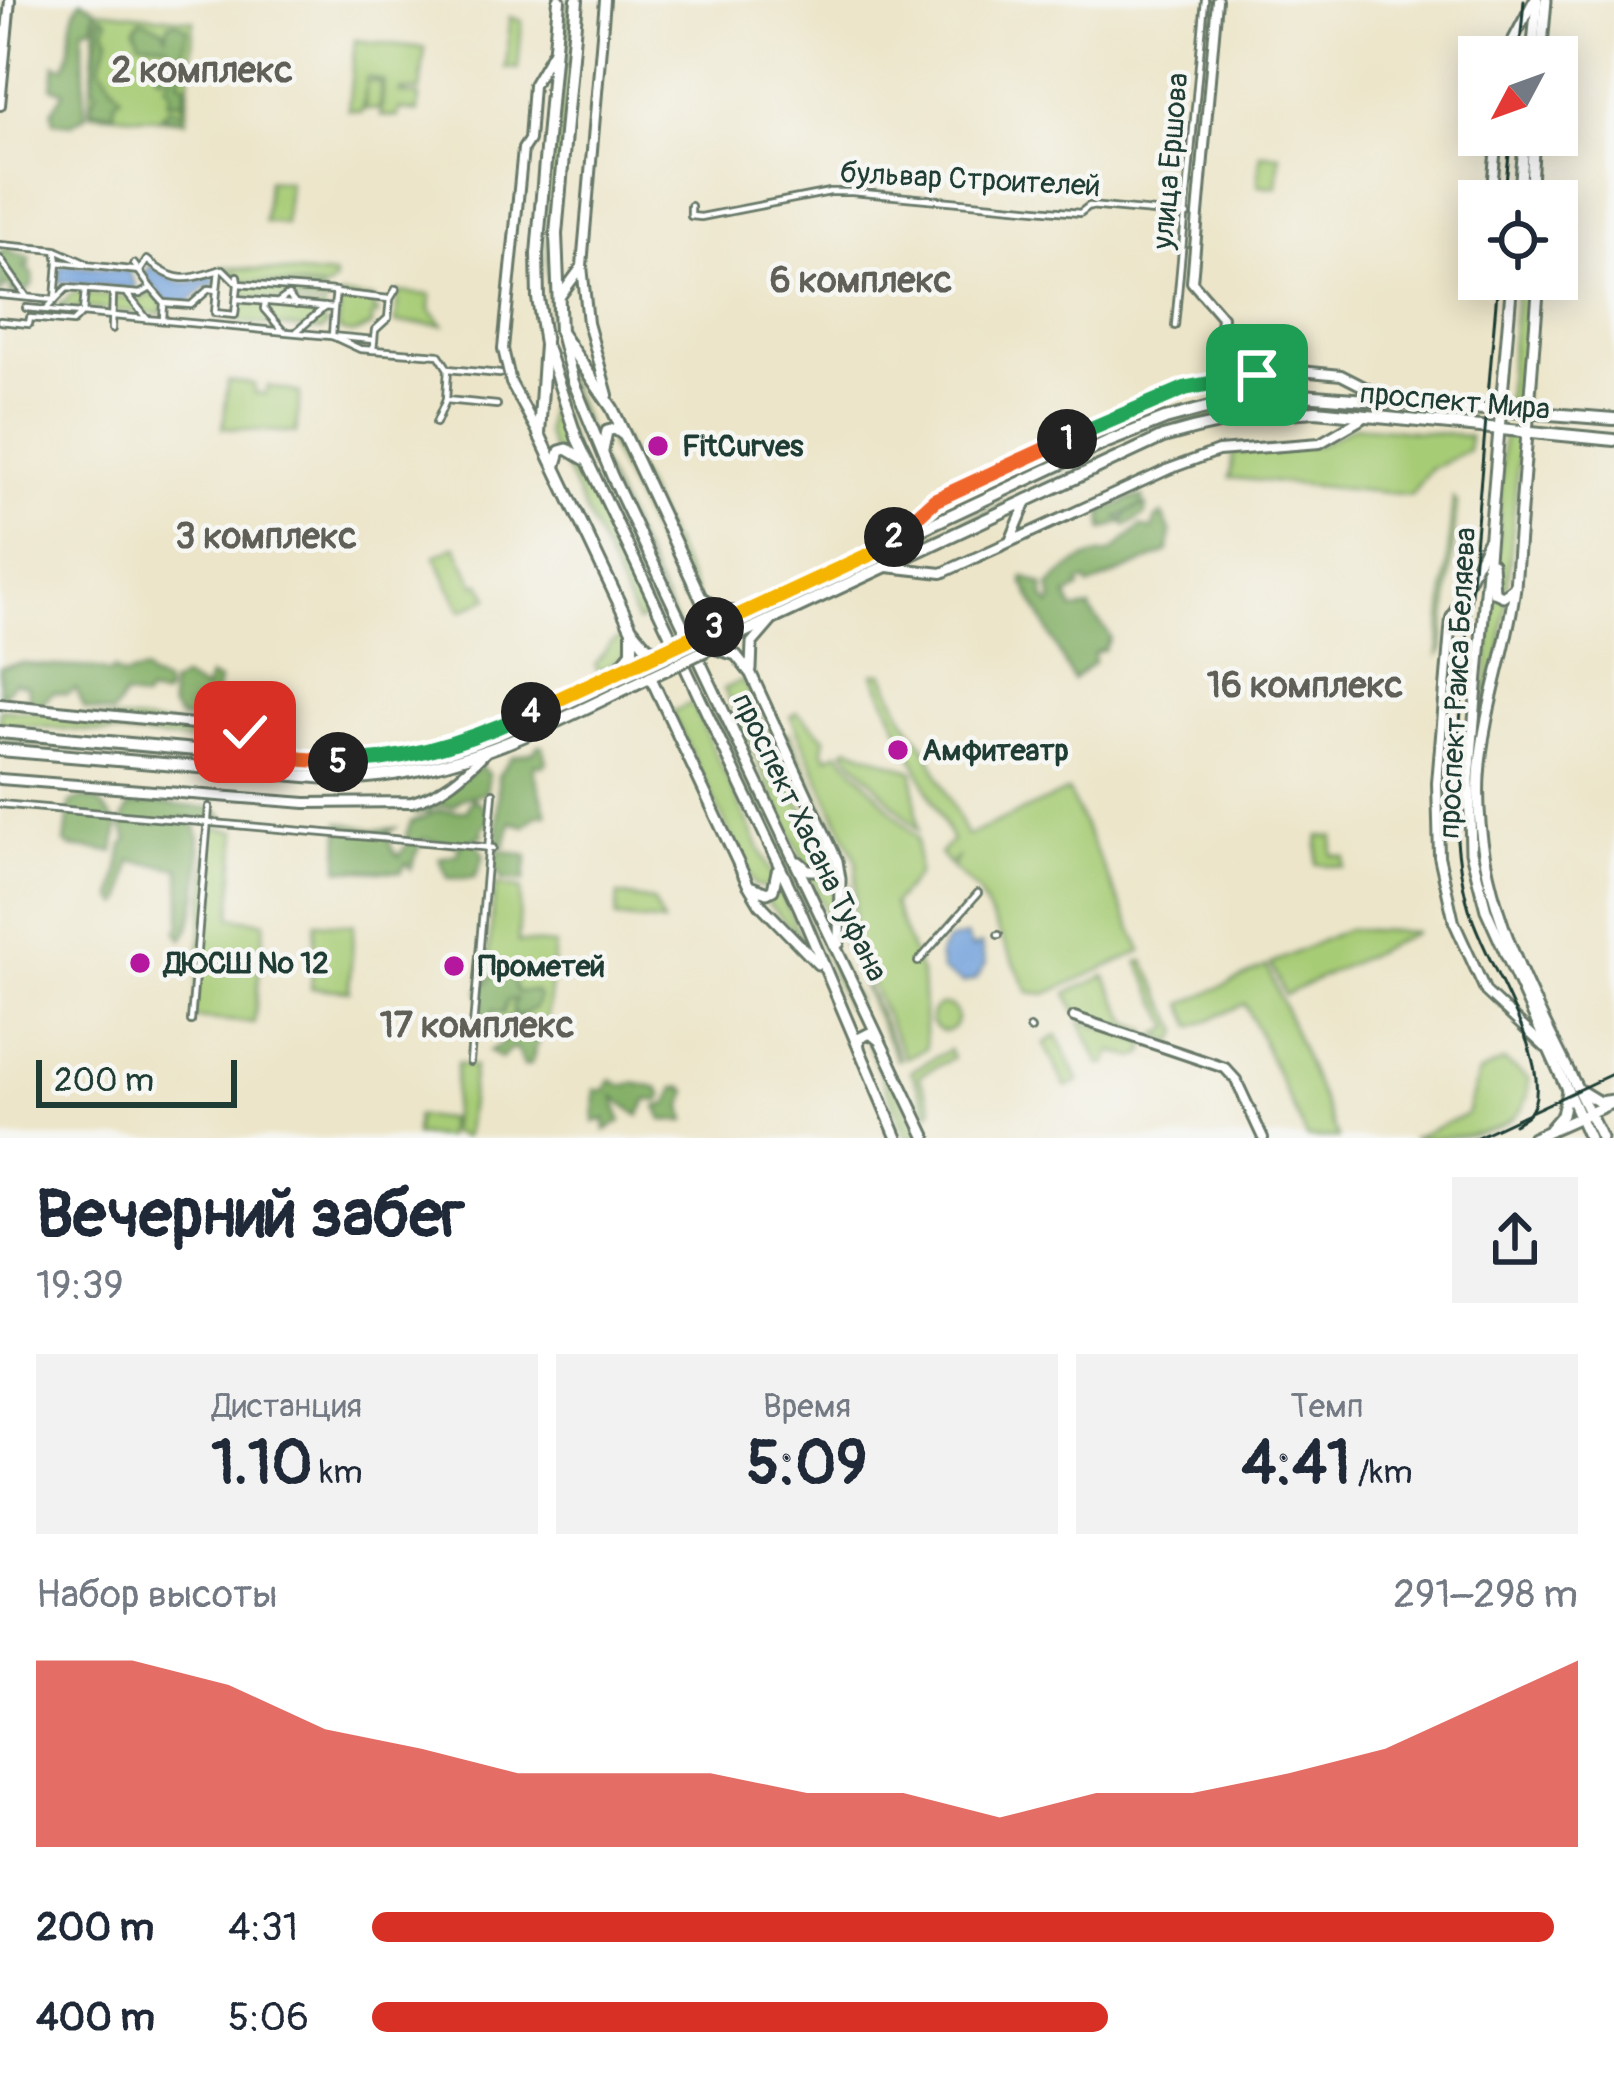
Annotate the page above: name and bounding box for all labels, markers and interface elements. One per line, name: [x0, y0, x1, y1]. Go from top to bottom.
north arrow: [1458, 36, 1578, 156]
map controls: [1458, 36, 1578, 300]
district label: 2 комплекс: [111, 48, 293, 93]
street label: улица Ершова: [1144, 71, 1197, 252]
street label: бульвар Строителей: [839, 154, 1101, 205]
button: locate: [1458, 180, 1578, 300]
district label: 6 комплекс: [770, 258, 952, 303]
pin: [1206, 324, 1308, 426]
icon: arrive: [1224, 342, 1290, 408]
street label: проспект Мира: [1358, 375, 1552, 428]
pin: 1: [1037, 409, 1097, 469]
text: 1: [1061, 418, 1073, 459]
place label: FitCurves: [682, 428, 804, 465]
marker: FitCurves: [645, 433, 671, 459]
pin: 2: [864, 507, 924, 567]
district label: 3 комплекс: [175, 514, 357, 559]
text: 2: [885, 516, 903, 557]
street label: проспект Раиса Беляева: [1431, 526, 1484, 840]
pin: 3: [684, 597, 744, 657]
text: 3: [705, 606, 723, 647]
district label: 16 комплекс: [1207, 663, 1403, 708]
pin: [194, 681, 296, 783]
pin: 4: [501, 682, 561, 742]
street label: проспект Хасана Туфана: [724, 687, 895, 987]
text: 4: [521, 691, 541, 732]
icon: check: [212, 699, 278, 765]
pin: 5: [308, 732, 368, 792]
place label: Амфитеатр: [922, 732, 1069, 769]
marker: Амфитеатр: [885, 737, 911, 763]
text: 5: [329, 741, 347, 782]
place label: ДЮСШ № 12: [162, 945, 329, 982]
place label: Прометей: [478, 948, 605, 985]
marker: ДЮСШ № 12: [127, 950, 153, 976]
marker: Прометей: [441, 953, 467, 979]
district label: 17 комплекс: [380, 1003, 574, 1048]
scale bar: [36, 1054, 237, 1107]
text: 200 m: [54, 1060, 154, 1101]
text: Вечерний забег: [36, 1174, 465, 1257]
button: share: [1452, 1177, 1578, 1303]
text: 19:39: [36, 1261, 124, 1310]
text: Дистанция: [212, 1386, 362, 1427]
text: Время: [763, 1386, 851, 1427]
text: Темп: [1290, 1386, 1364, 1427]
text: 1.10: [211, 1427, 312, 1502]
text: 5:09: [747, 1427, 867, 1502]
text: 4:41: [1241, 1427, 1351, 1502]
text: km: [312, 1452, 363, 1493]
text: /km: [1351, 1452, 1413, 1493]
text: Набор высоты: [36, 1570, 278, 1619]
text: 291–298 m: [1393, 1570, 1578, 1619]
text: 200 m: [36, 1903, 154, 1952]
text: 4:31: [228, 1903, 298, 1952]
text: 400 m: [36, 1993, 155, 2042]
text: 5:06: [228, 1993, 309, 2042]

